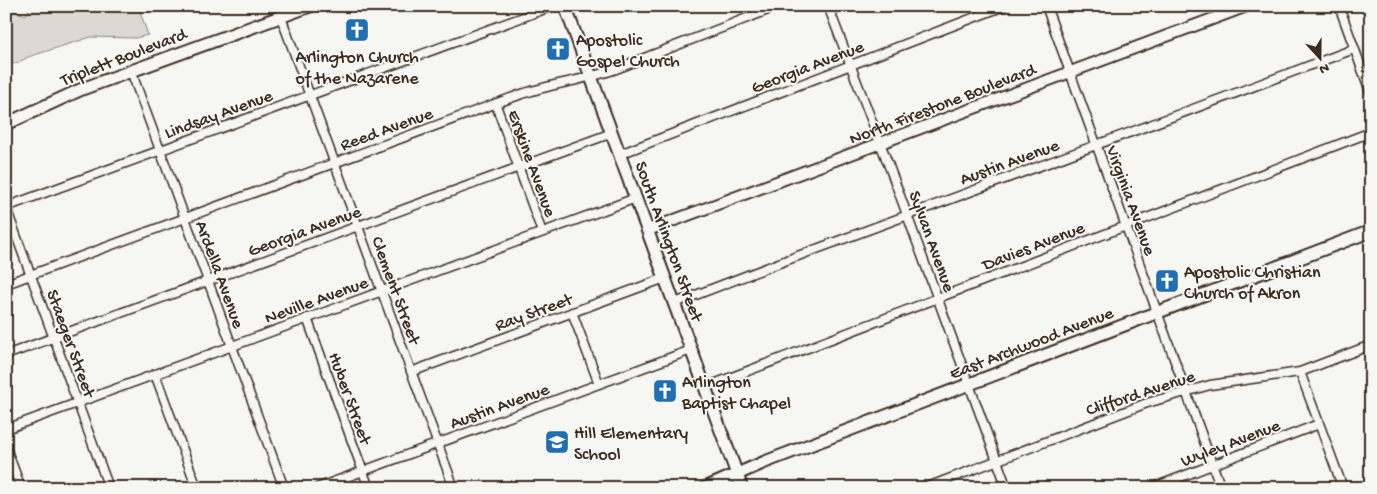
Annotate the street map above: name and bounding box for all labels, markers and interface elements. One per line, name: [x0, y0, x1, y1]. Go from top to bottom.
church icon: Arlington Church of the Nazarene: [344, 17, 370, 43]
street label: Triplett Boulevard: [57, 24, 191, 92]
place label: Apostolic Gospel Church: [576, 31, 680, 73]
north arrow: [1294, 32, 1344, 82]
church icon: Apostolic Gospel Church: [545, 36, 571, 62]
street label: Georgia Avenue: [749, 37, 868, 99]
place label: Arlington Church of the Nazarene: [295, 48, 419, 90]
text: N: [1316, 58, 1331, 77]
street label: North Firestone Boulevard: [847, 60, 1040, 151]
street label: Lindsay Avenue: [162, 86, 276, 145]
street label: Reed Avenue: [338, 104, 437, 157]
street label: Erskine Avenue: [502, 107, 560, 221]
street label: Austin Avenue: [957, 135, 1063, 191]
street label: Virginia Avenue: [1100, 142, 1159, 259]
street label: South Arlington Street: [629, 159, 707, 326]
street label: Sylvan Avenue: [903, 188, 959, 296]
street label: Georgia Avenue: [245, 202, 365, 263]
street label: Ardella Avenue: [189, 218, 248, 332]
street label: Davies Avenue: [979, 218, 1089, 277]
street label: Clement Street: [365, 234, 424, 349]
place label: Apostolic Christian Church of Akron: [1184, 263, 1321, 305]
church icon: Apostolic Christian Church of Akron: [1154, 268, 1180, 294]
street label: Neville Avenue: [262, 273, 372, 330]
street label: Staeger Street: [40, 287, 99, 402]
street label: Ray Street: [492, 289, 577, 337]
street label: East Archwood Avenue: [947, 303, 1117, 385]
street label: Huber Street: [322, 350, 376, 449]
street label: Clifford Avenue: [1084, 367, 1199, 422]
place label: Arlington Baptist Chapel: [681, 373, 791, 415]
church icon: Arlington Baptist Chapel: [652, 378, 678, 404]
street label: Austin Avenue: [447, 379, 553, 435]
street label: Wyley Avenue: [1178, 416, 1284, 473]
place label: Hill Elementary School: [574, 424, 688, 466]
school or university icon: Hill Elementary School: [544, 429, 570, 455]

